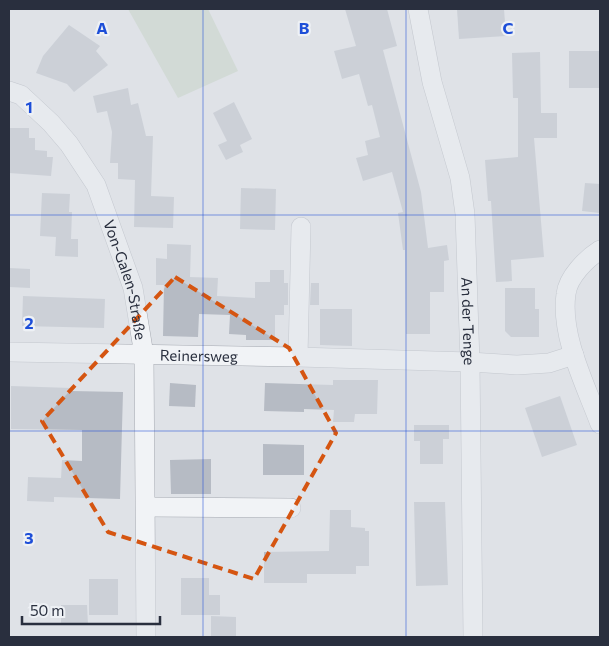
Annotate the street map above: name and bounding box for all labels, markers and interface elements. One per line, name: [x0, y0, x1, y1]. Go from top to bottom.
text: A: [96, 18, 108, 37]
text: B: [299, 18, 310, 37]
text: C: [503, 18, 514, 37]
text: 1: [25, 97, 33, 116]
street label: Von-Galen-Straße: [100, 217, 150, 341]
street label: An der Tenge: [458, 277, 479, 366]
text: 2: [24, 313, 34, 332]
street label: Reinersweg: [160, 346, 238, 365]
text: 3: [24, 528, 34, 547]
scale bar: [22, 594, 160, 626]
text: 50 m: [30, 601, 64, 619]

